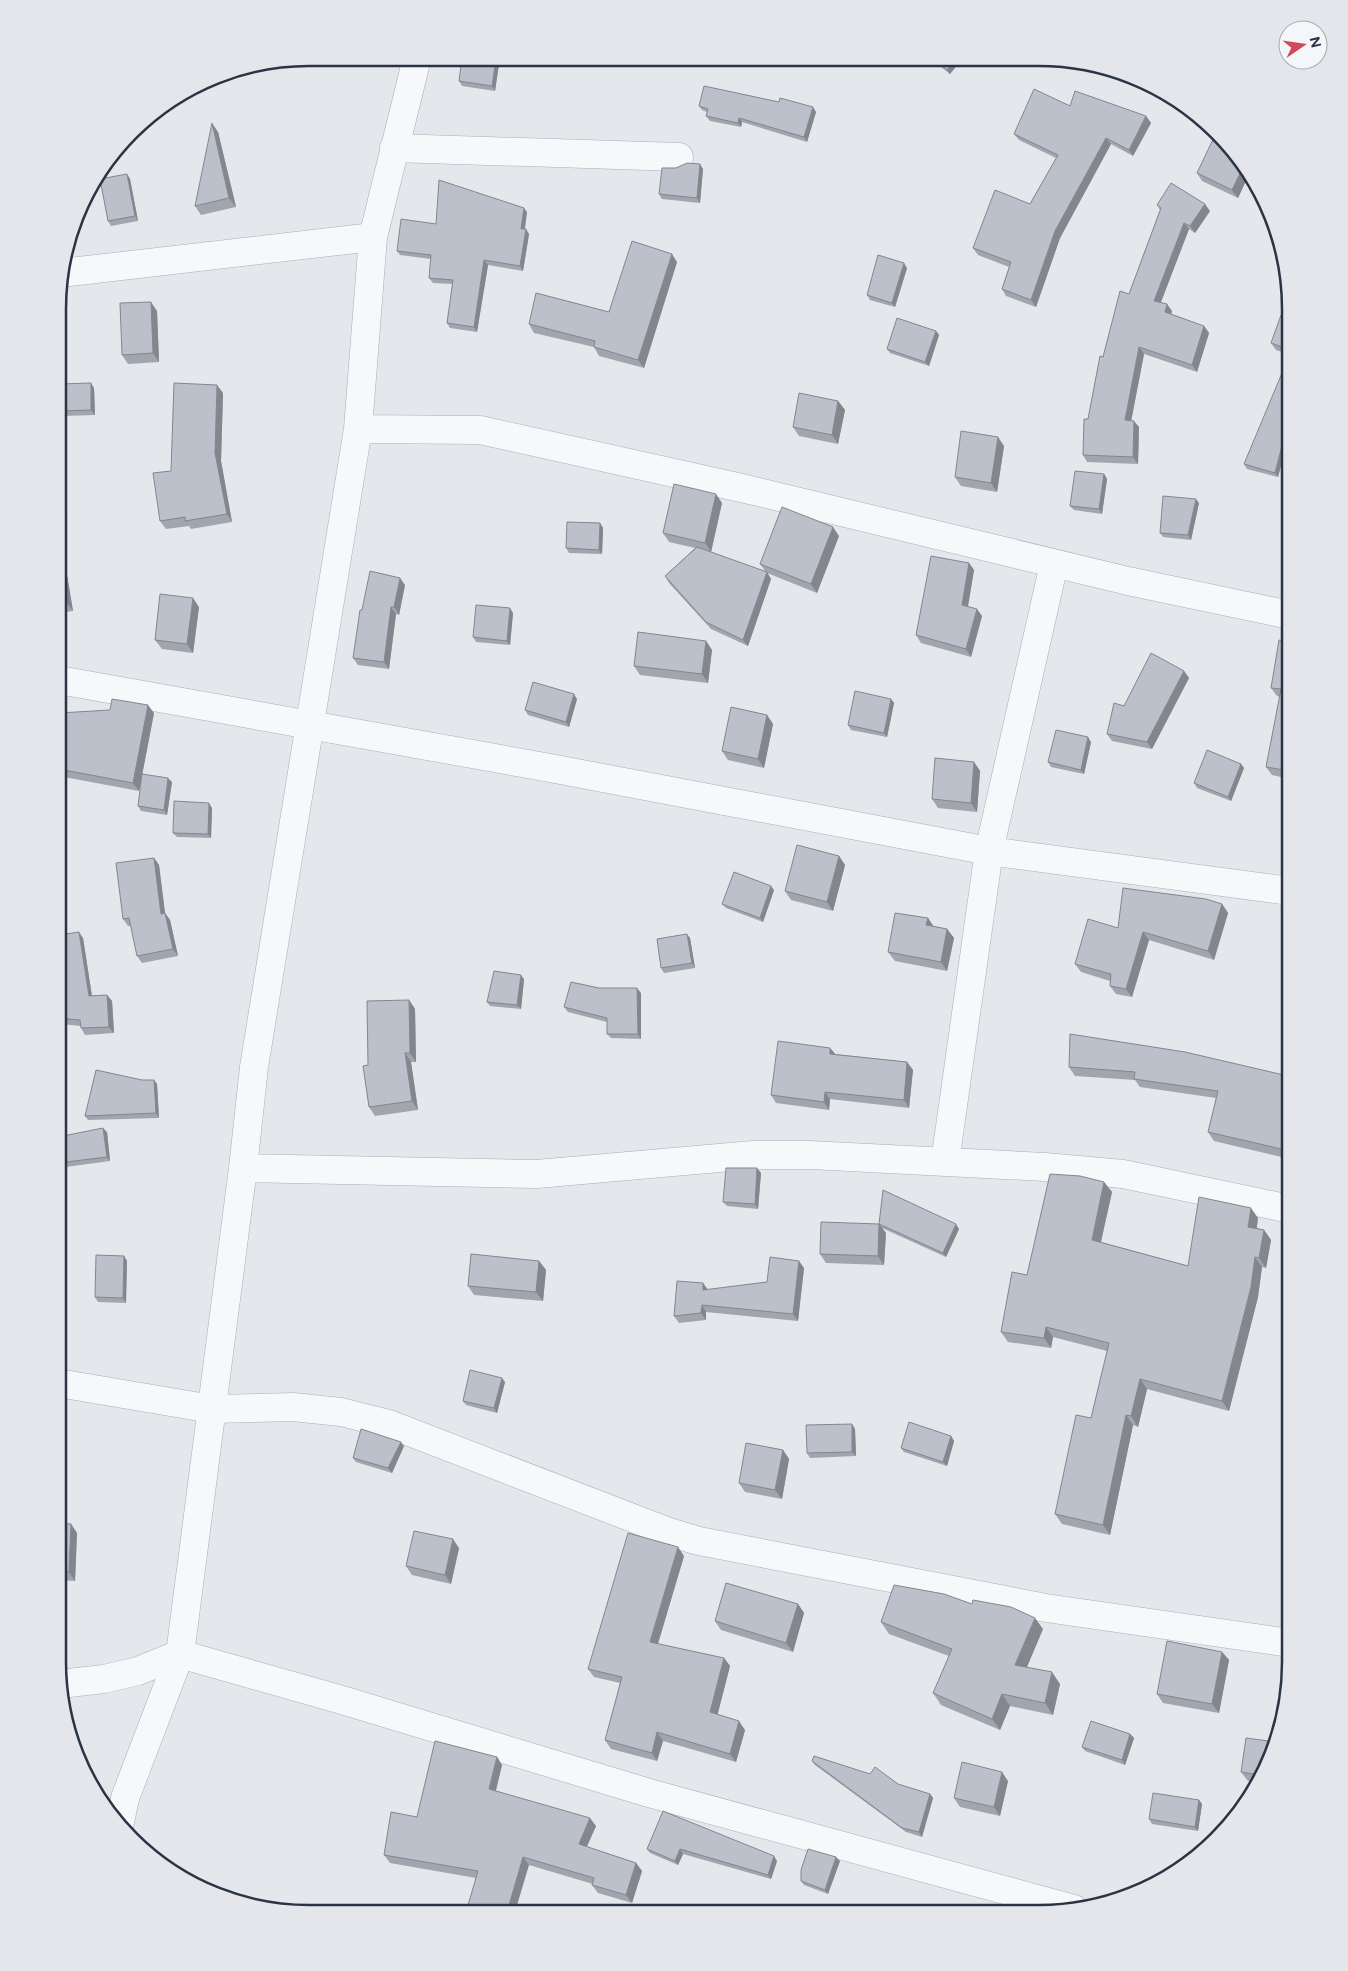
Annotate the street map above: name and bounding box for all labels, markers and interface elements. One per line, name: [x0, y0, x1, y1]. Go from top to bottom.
north arrow: [1278, 20, 1328, 70]
text: N: [1306, 35, 1325, 49]

